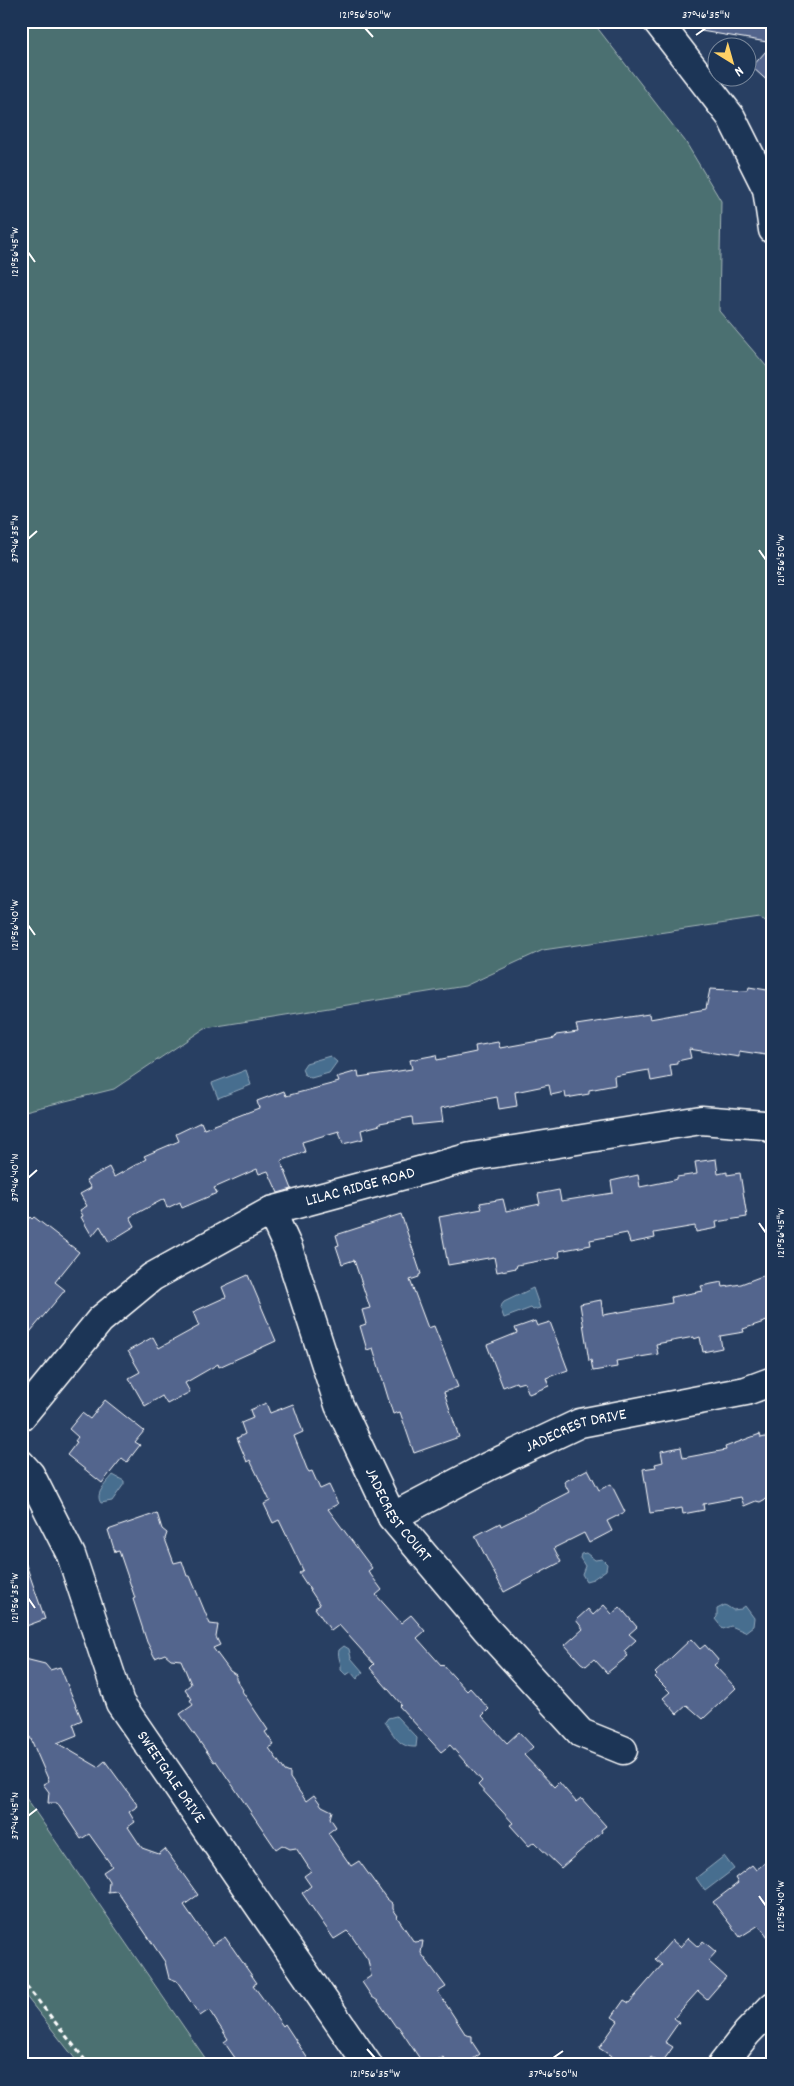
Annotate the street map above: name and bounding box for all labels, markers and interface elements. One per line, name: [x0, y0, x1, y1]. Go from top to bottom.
text: 121°56'50"W: [339, 7, 391, 24]
text: 37°46'35"N: [682, 7, 730, 24]
north arrow: [706, 38, 756, 88]
text: N: [730, 61, 747, 81]
text: 121°56'45"W: [7, 227, 24, 277]
text: 37°46'35"N: [7, 515, 24, 563]
text: 121°56'50"W: [773, 534, 790, 586]
text: 121°56'40"W: [7, 899, 24, 950]
text: 37°46'40"N: [7, 1154, 24, 1202]
street label: LILAC RIDGE ROAD: [303, 1161, 417, 1213]
text: 121°56'45"W: [773, 1208, 790, 1258]
street label: JADECREST DRIVE: [521, 1403, 629, 1459]
street label: JADECREST COURT: [359, 1464, 437, 1568]
text: 121°56'35"W: [7, 1573, 24, 1623]
street label: SWEETGALE DRIVE: [131, 1726, 211, 1829]
text: 37°46'45"N: [7, 1792, 24, 1840]
text: 121°56'40"W: [773, 1880, 790, 1931]
text: 121°56'35"W: [350, 2066, 400, 2083]
text: 37°46'50"N: [528, 2066, 578, 2083]

